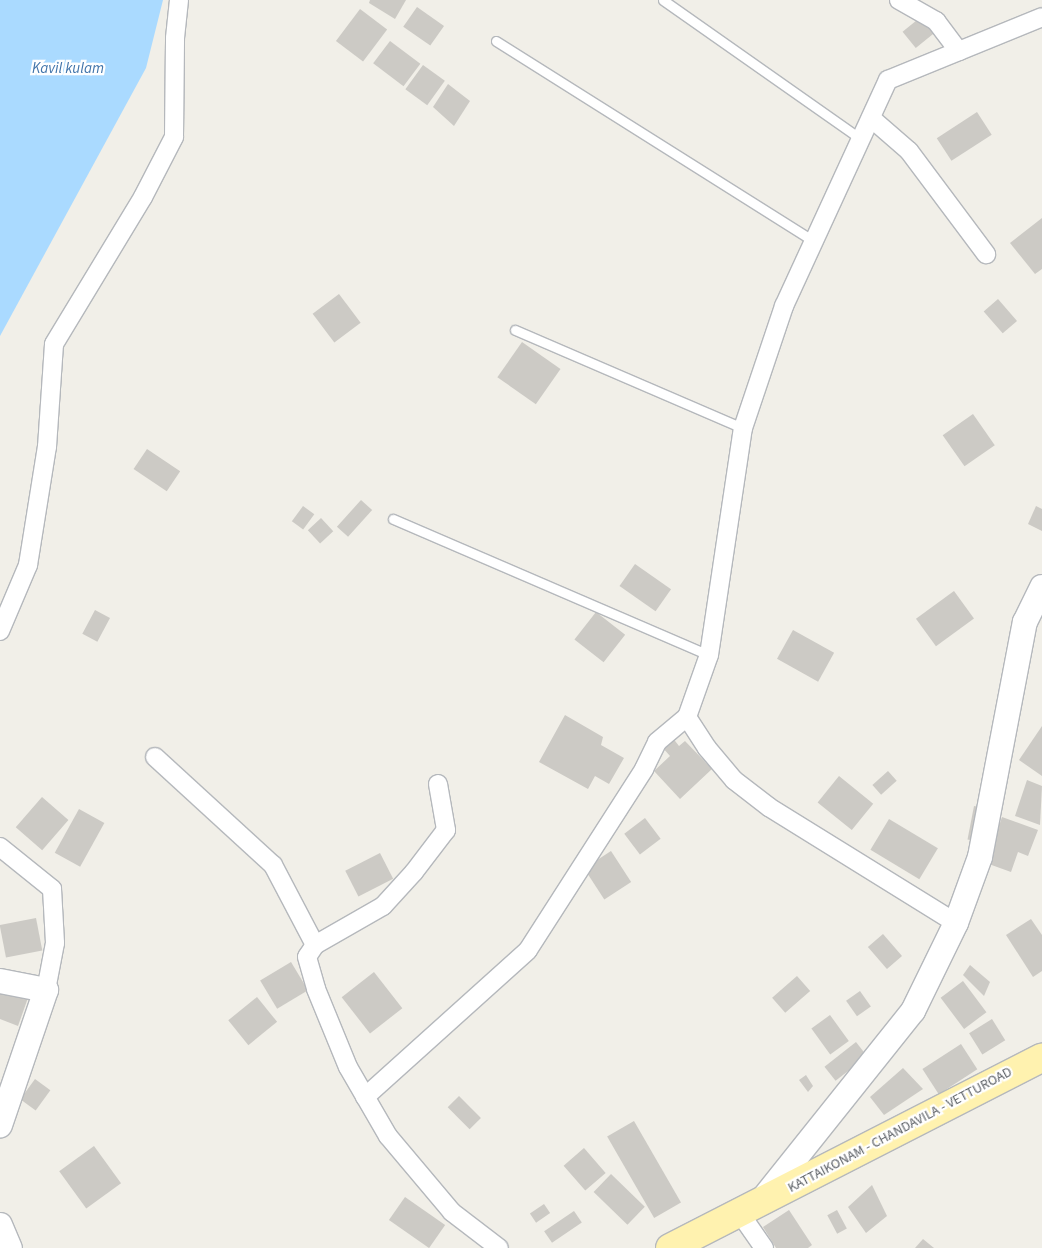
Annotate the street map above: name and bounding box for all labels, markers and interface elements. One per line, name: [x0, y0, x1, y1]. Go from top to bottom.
water label: Kavil kulam: [32, 60, 104, 78]
street label: KATTAIKONAM - CHANDAVILA - VETTUROAD: [785, 1064, 1015, 1196]

